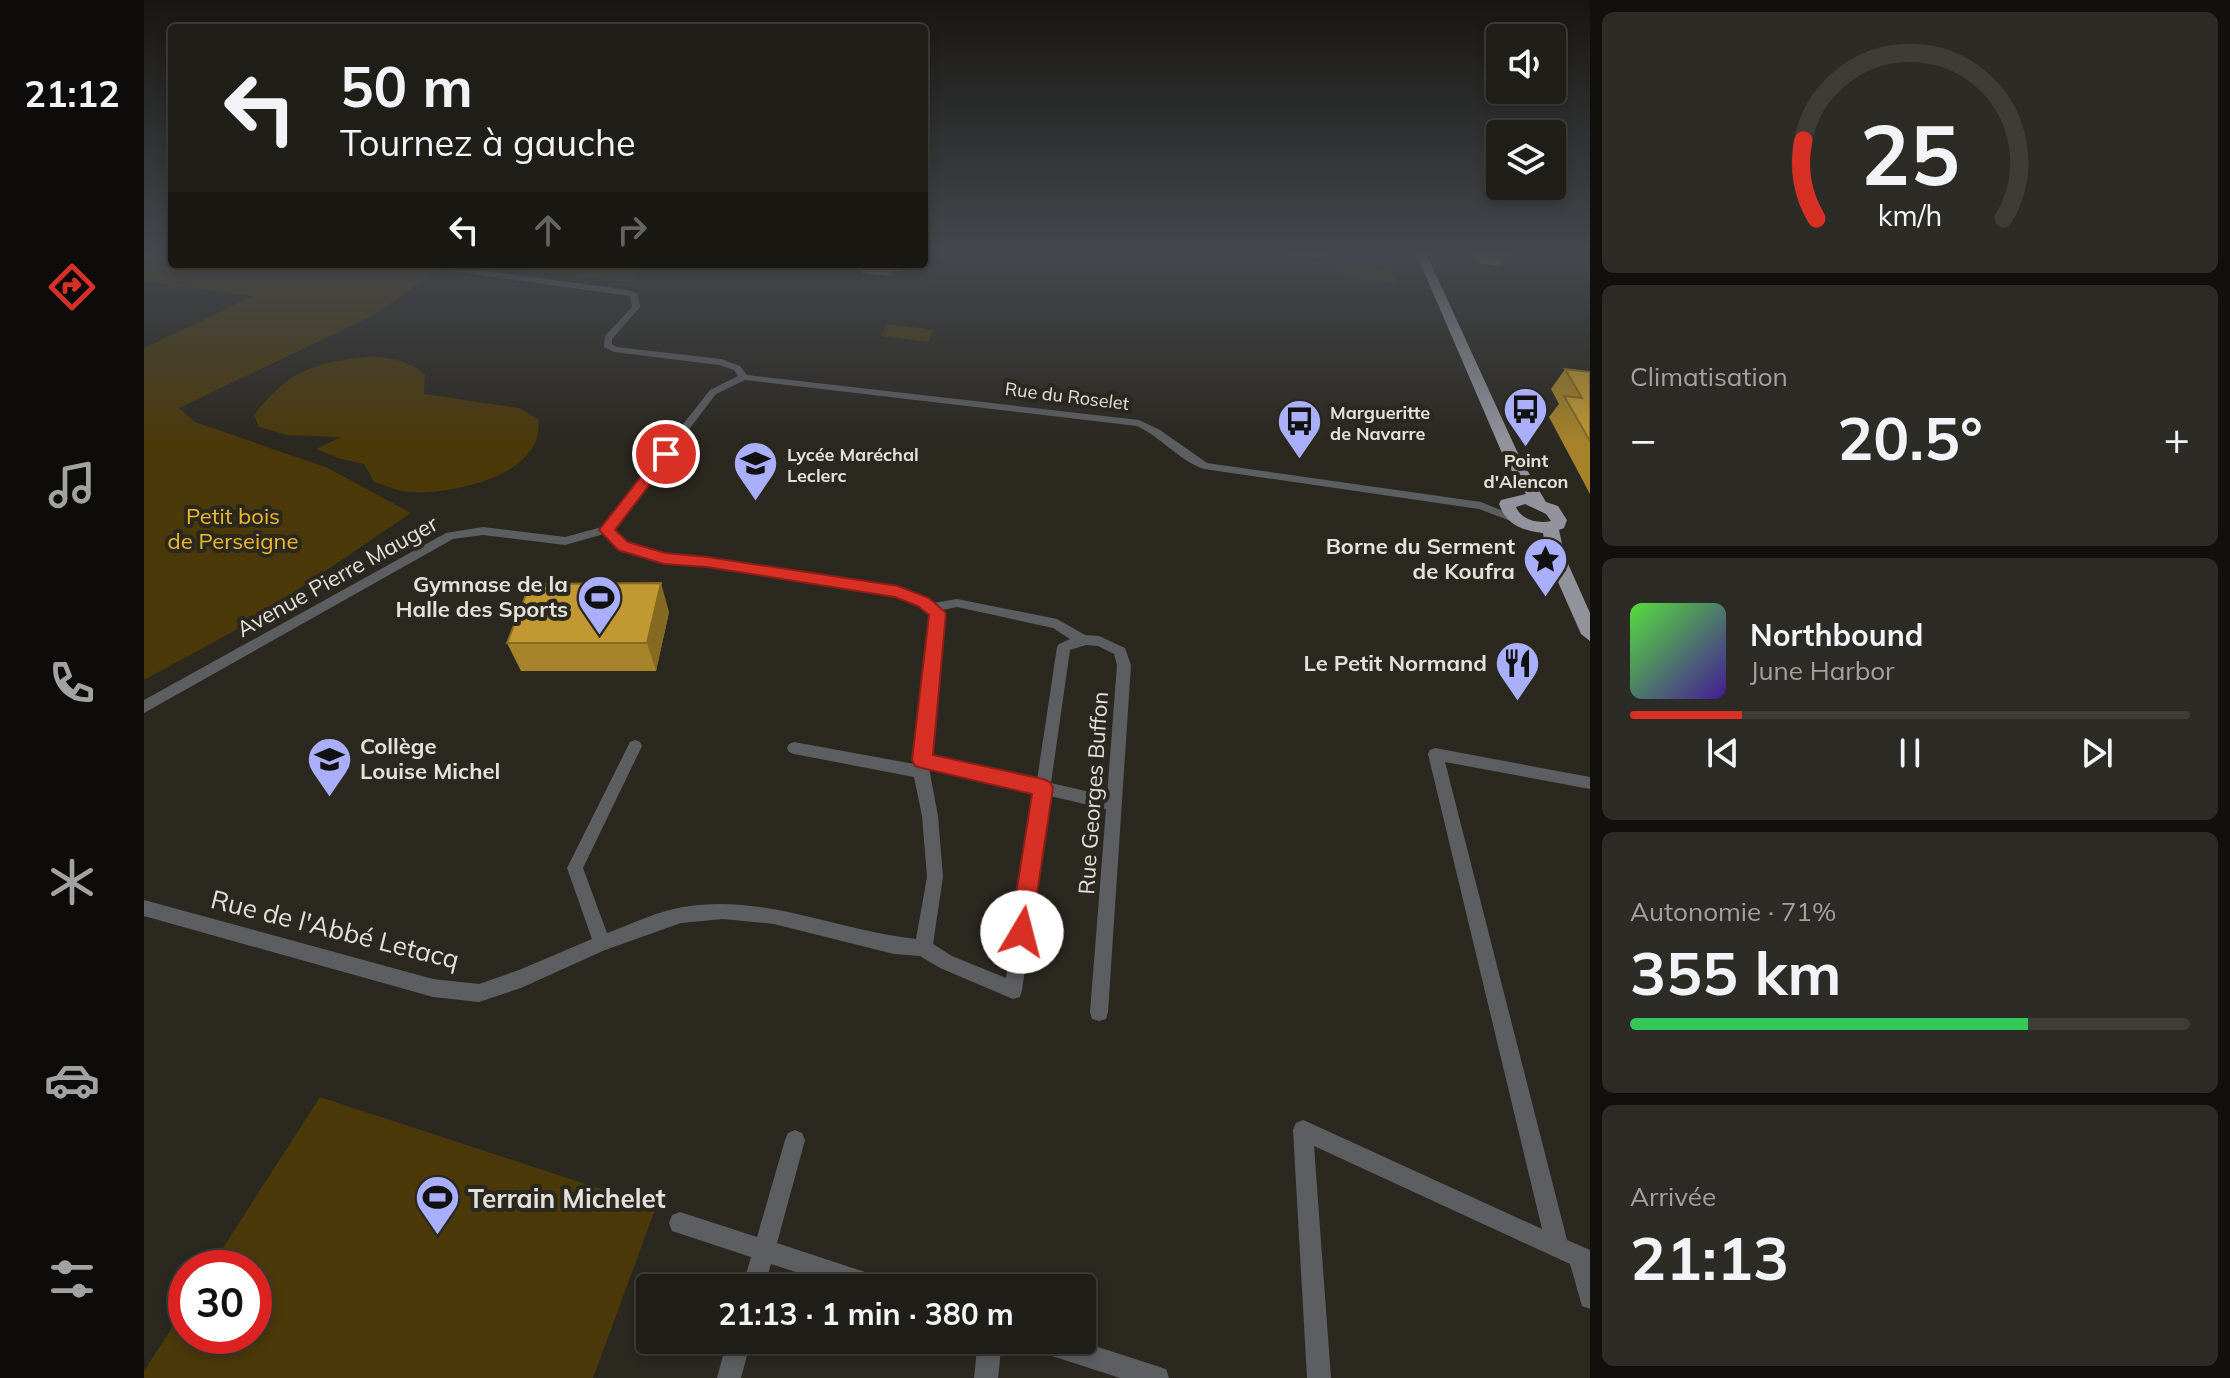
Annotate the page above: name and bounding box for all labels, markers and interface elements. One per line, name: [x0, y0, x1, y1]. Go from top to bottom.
map controls: [1486, 24, 1566, 200]
button: sound: [1486, 24, 1566, 104]
text: 50 m: [340, 51, 473, 121]
icon: left: [208, 56, 312, 160]
text: 21:12: [24, 71, 120, 116]
text: 25: [1860, 100, 1960, 205]
text: Tournez à gauche: [340, 120, 636, 165]
button: layers: [1486, 120, 1566, 200]
text: km/h: [1878, 197, 1942, 233]
icon: left: [442, 208, 486, 252]
icon: ahead: [526, 208, 570, 252]
icon: right: [610, 208, 654, 252]
icon: directions: [44, 259, 100, 315]
text: Climatisation: [1630, 360, 1788, 393]
street label: Rue du Roselet: [1004, 377, 1130, 415]
bus stop icon: Point d'Alencon: [1502, 386, 1550, 449]
bus stop icon: Margueritte de Navarre: [1275, 398, 1323, 461]
text: 20.5°: [1837, 400, 1983, 475]
place label: Margueritte de Navarre: [1330, 401, 1430, 445]
text: −: [1630, 411, 1656, 466]
text: +: [2164, 411, 2190, 466]
pin: [632, 420, 700, 488]
icon: arrive: [644, 432, 688, 476]
school or university icon: Lycée Maréchal Leclerc: [732, 440, 780, 503]
place label: Lycée Maréchal Leclerc: [787, 443, 919, 487]
place label: Point d'Alencon: [1484, 449, 1568, 493]
icon: music: [44, 457, 100, 513]
park label: Petit bois de Perseigne: [168, 502, 298, 555]
street label: Avenue Pierre Mauger: [232, 509, 442, 643]
place label: Borne du Serment de Koufra: [1326, 532, 1515, 585]
place icon: Borne du Serment de Koufra: [1522, 535, 1570, 598]
place label: Gymnase de la Halle des Sports: [396, 570, 568, 623]
sports icon: Gymnase de la Halle des Sports: [575, 573, 623, 636]
text: Northbound: [1750, 616, 1923, 654]
restaurant icon: Le Petit Normand: [1494, 639, 1542, 702]
place label: Le Petit Normand: [1304, 649, 1487, 677]
text: June Harbor: [1750, 654, 1895, 687]
icon: phone: [44, 655, 100, 711]
street label: Rue Georges Buffon: [1072, 691, 1114, 895]
icon: previous: [1701, 731, 1745, 775]
icon: pause: [1888, 731, 1932, 775]
icon: next: [2075, 731, 2119, 775]
place label: Collège Louise Michel: [360, 732, 500, 785]
school or university icon: Collège Louise Michel: [305, 735, 353, 798]
icon: climate: [44, 854, 100, 910]
street label: Rue de l'Abbé Letacq: [207, 882, 463, 976]
position arrow: [980, 890, 1064, 974]
text: Autonomie · 71%: [1630, 895, 1836, 928]
text: 355 km: [1630, 935, 1842, 1010]
icon: car: [44, 1052, 100, 1108]
sports icon: Terrain Michelet: [413, 1174, 461, 1237]
text: Arrivée: [1630, 1180, 1716, 1213]
place label: Terrain Michelet: [468, 1182, 666, 1215]
text: 21:13: [1630, 1220, 1789, 1295]
speed limit sign: 30: [168, 1250, 272, 1354]
icon: filters: [44, 1251, 100, 1307]
text: 21:13 · 1 min · 380 m: [718, 1295, 1014, 1333]

